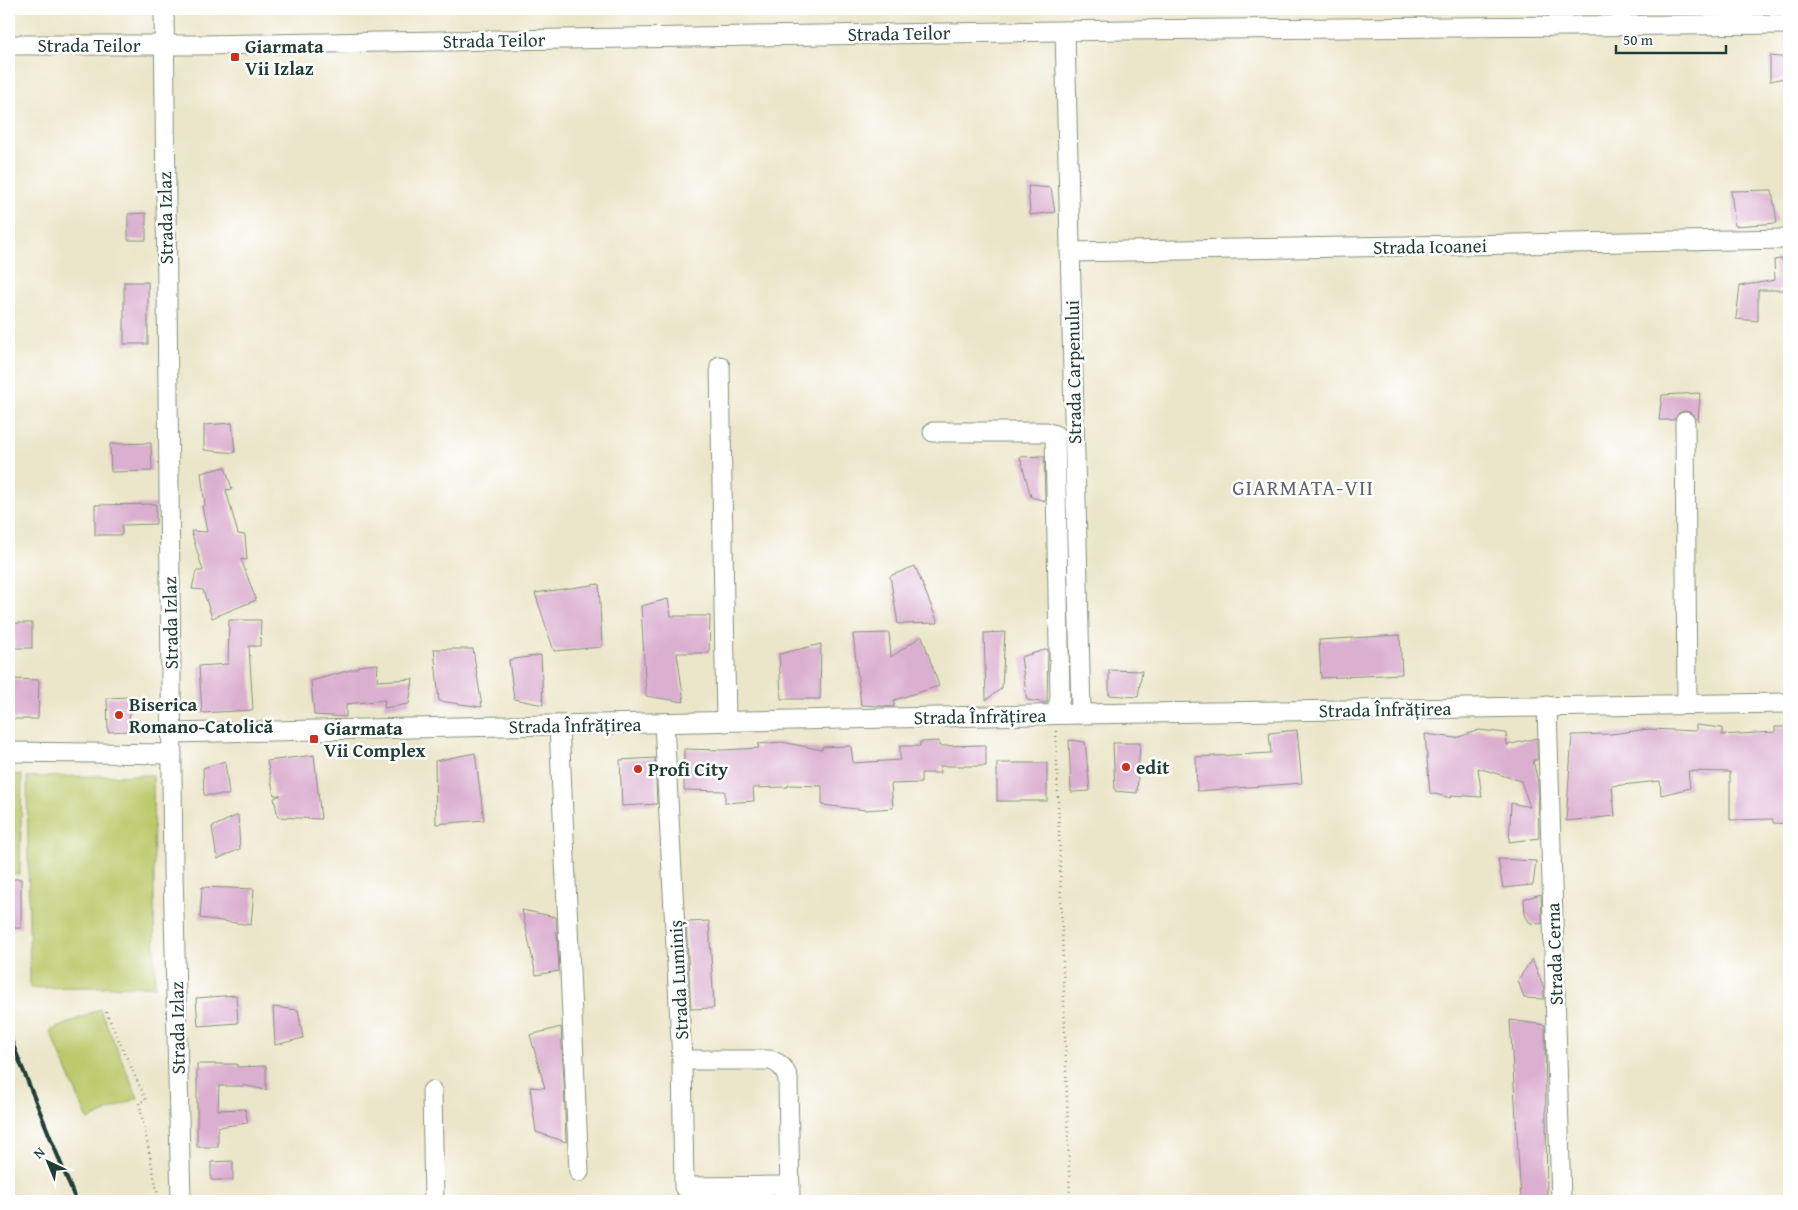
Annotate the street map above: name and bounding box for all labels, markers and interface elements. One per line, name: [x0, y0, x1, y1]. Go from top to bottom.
street label: Strada Teilor: [847, 18, 951, 48]
scale bar: [1616, 22, 1726, 54]
street label: Strada Teilor: [442, 25, 546, 55]
text: 50 m: [1623, 29, 1654, 50]
street label: Strada Teilor: [38, 31, 141, 59]
place label: Giarmata Vii Izlaz: [245, 32, 324, 82]
marker: Giarmata Vii Izlaz: [229, 51, 241, 63]
street label: Strada Izlaz: [150, 171, 180, 265]
street label: Strada Icoanei: [1373, 231, 1487, 261]
street label: Strada Carpenului: [1058, 300, 1088, 444]
district label: GIARMATA-VII: [1232, 472, 1374, 503]
street label: Strada Izlaz: [155, 576, 185, 670]
place label: Biserica Romano-Catolică: [129, 690, 273, 740]
street label: Strada Înfrățirea: [1318, 694, 1452, 724]
street label: Strada Înfrățirea: [913, 701, 1047, 731]
marker: Biserica Romano-Catolică: [113, 709, 125, 721]
street label: Strada Înfrățirea: [508, 710, 642, 740]
place label: Giarmata Vii Complex: [324, 714, 426, 764]
marker: Giarmata Vii Complex: [308, 733, 320, 745]
place label: edit: [1136, 753, 1170, 781]
place label: Profi City: [648, 755, 728, 783]
marker: edit: [1120, 761, 1132, 773]
marker: Profi City: [632, 763, 644, 775]
street label: Strada Cerna: [1538, 902, 1570, 1006]
street label: Strada Luminiș: [661, 919, 695, 1041]
street label: Strada Izlaz: [162, 981, 192, 1075]
north arrow: [22, 1138, 72, 1188]
text: N: [29, 1142, 50, 1163]

